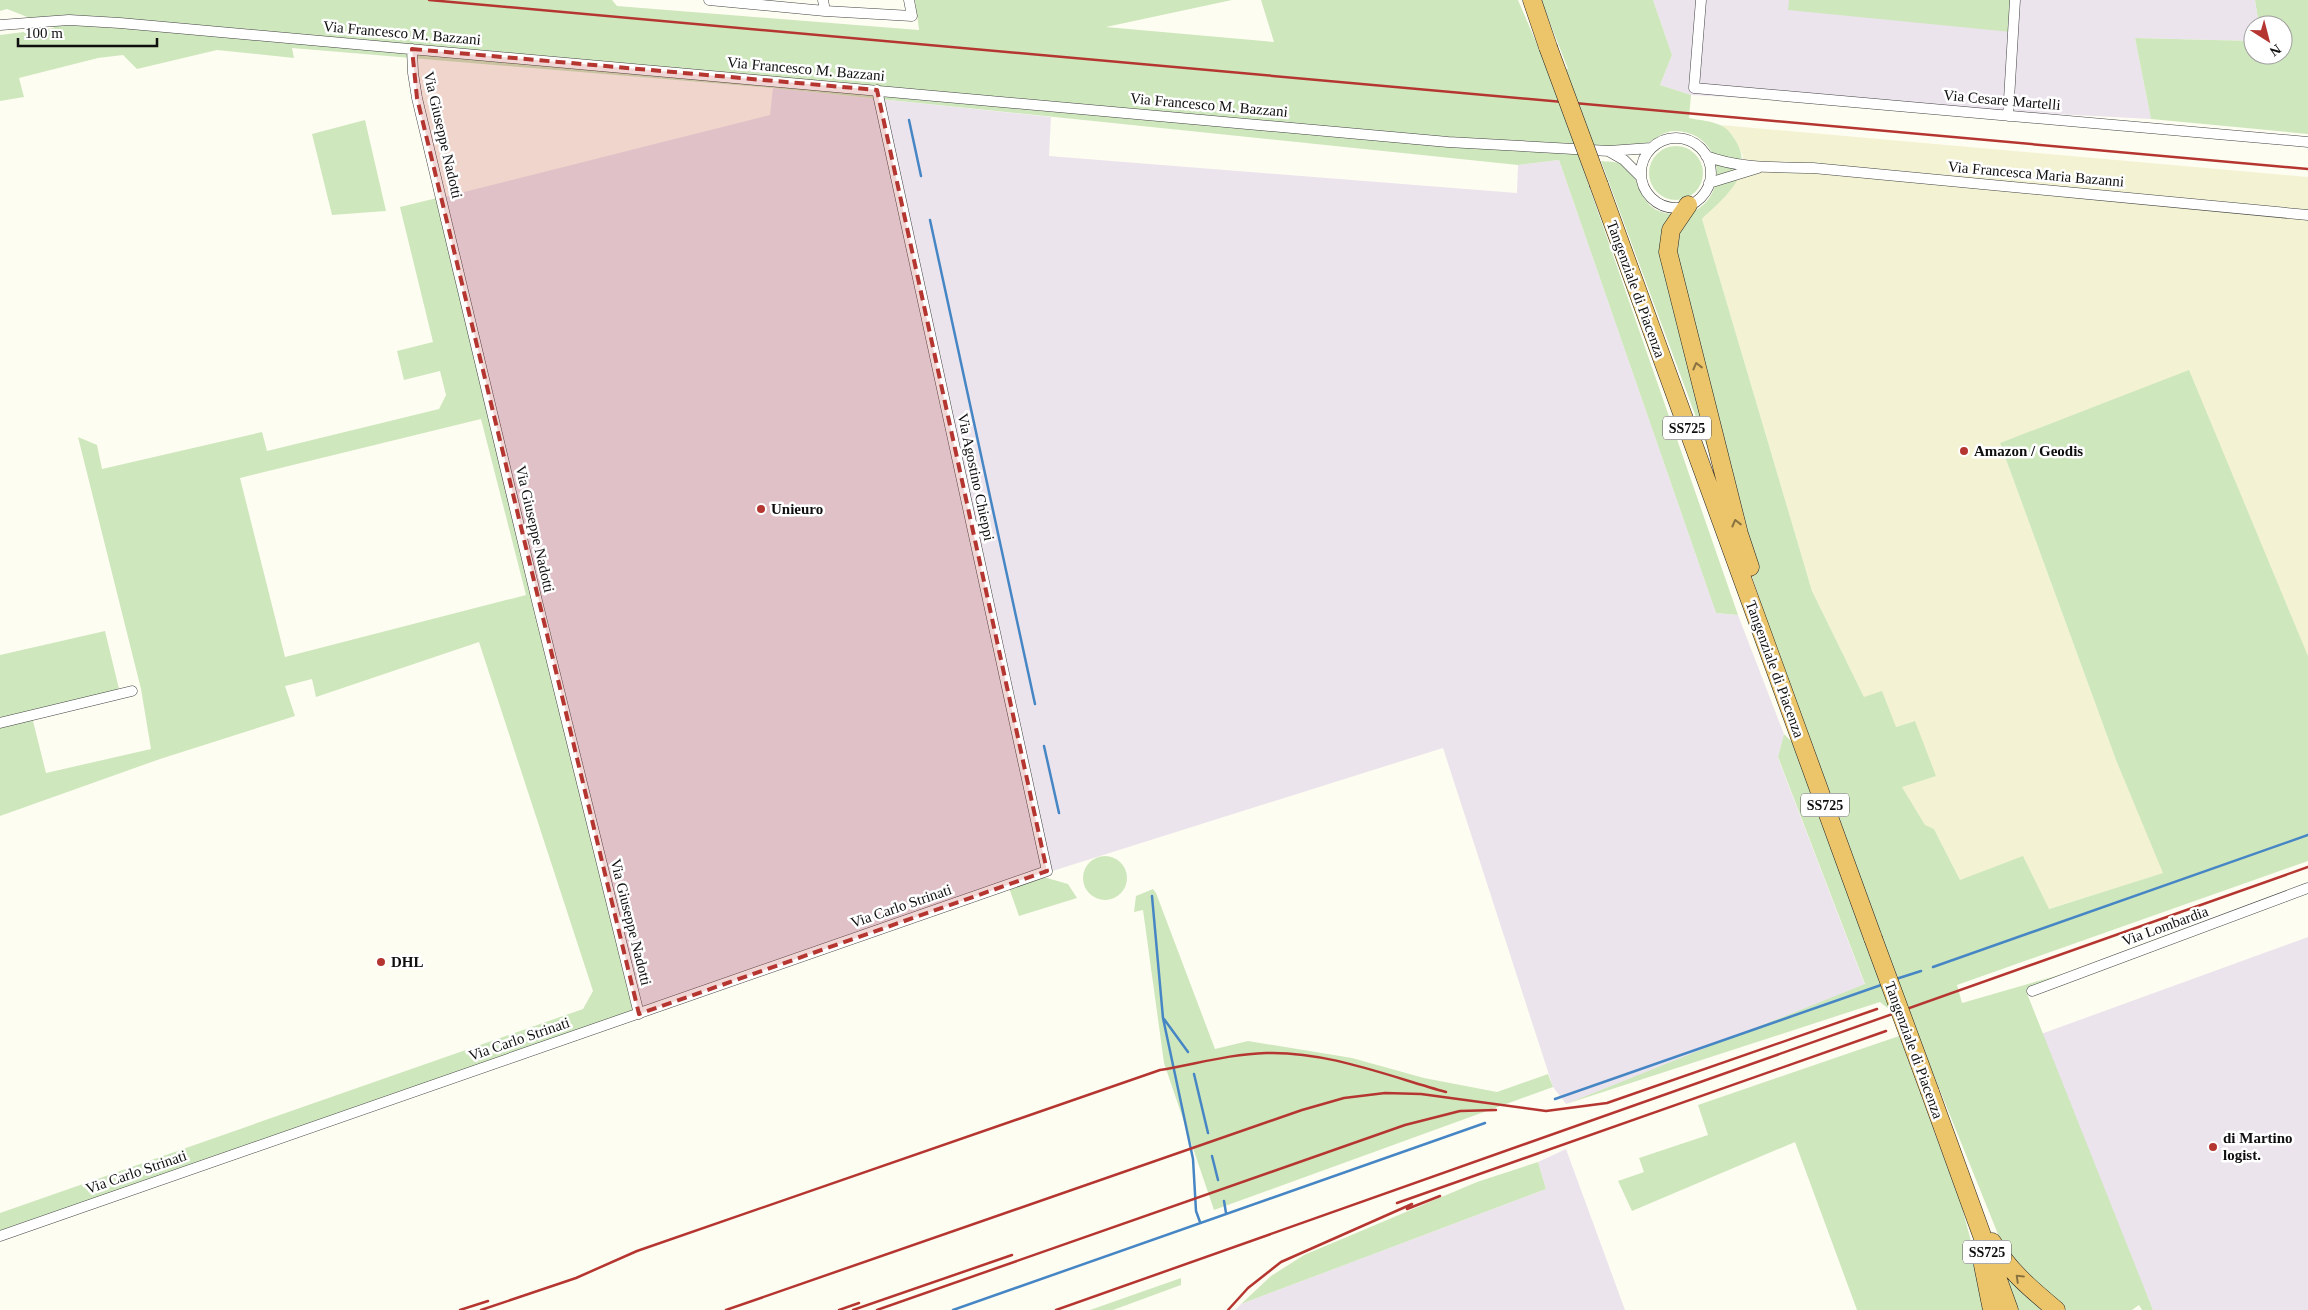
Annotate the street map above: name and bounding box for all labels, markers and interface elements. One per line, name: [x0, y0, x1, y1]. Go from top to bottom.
scale bar: [18, 15, 156, 47]
north arrow: [2243, 15, 2293, 65]
street label: Via Francesco M. Bazzani: [323, 18, 481, 48]
text: 100 m: [25, 25, 63, 41]
text: N: [2267, 41, 2284, 59]
street label: Via Francesco M. Bazzani: [727, 54, 885, 84]
street label: Via Giuseppe Nadotti: [421, 70, 465, 200]
street label: Via Cesare Martelli: [1943, 87, 2061, 113]
street label: Via Francesco M. Bazzani: [1130, 90, 1288, 120]
street label: Via Francesca Maria Bazanni: [1947, 158, 2125, 190]
street label: Tangenziale di Piacenza: [1604, 218, 1668, 360]
one-way arrow: [1692, 362, 1702, 370]
street label: Via Agostino Chieppi: [955, 412, 997, 542]
road number: SS725: [1663, 416, 1711, 439]
place label: Amazon / Geodis: [1974, 443, 2083, 459]
marker: Amazon / Geodis: [1958, 445, 1970, 457]
street label: Via Giuseppe Nadotti: [513, 464, 557, 594]
place label: Unieuro: [771, 501, 823, 517]
marker: Unieuro: [755, 503, 767, 515]
one-way arrow: [1731, 519, 1742, 528]
street label: Tangenziale di Piacenza: [1743, 598, 1807, 740]
road number: SS725: [1801, 794, 1849, 816]
street label: Via Giuseppe Nadotti: [608, 857, 654, 987]
street label: Via Carlo Strinati: [848, 881, 954, 931]
street label: Via Lombardia: [2120, 903, 2210, 949]
place label: DHL: [391, 954, 424, 970]
marker: DHL: [375, 956, 387, 968]
street label: Tangenziale di Piacenza: [1882, 979, 1946, 1121]
street label: Via Carlo Strinati: [466, 1014, 572, 1064]
place label: di Martino logist.: [2223, 1130, 2293, 1163]
marker: di Martino logist.: [2207, 1141, 2219, 1153]
street label: Via Carlo Strinati: [83, 1147, 189, 1197]
road number: SS725: [1963, 1240, 2011, 1264]
one-way arrow: [2016, 1275, 2025, 1284]

